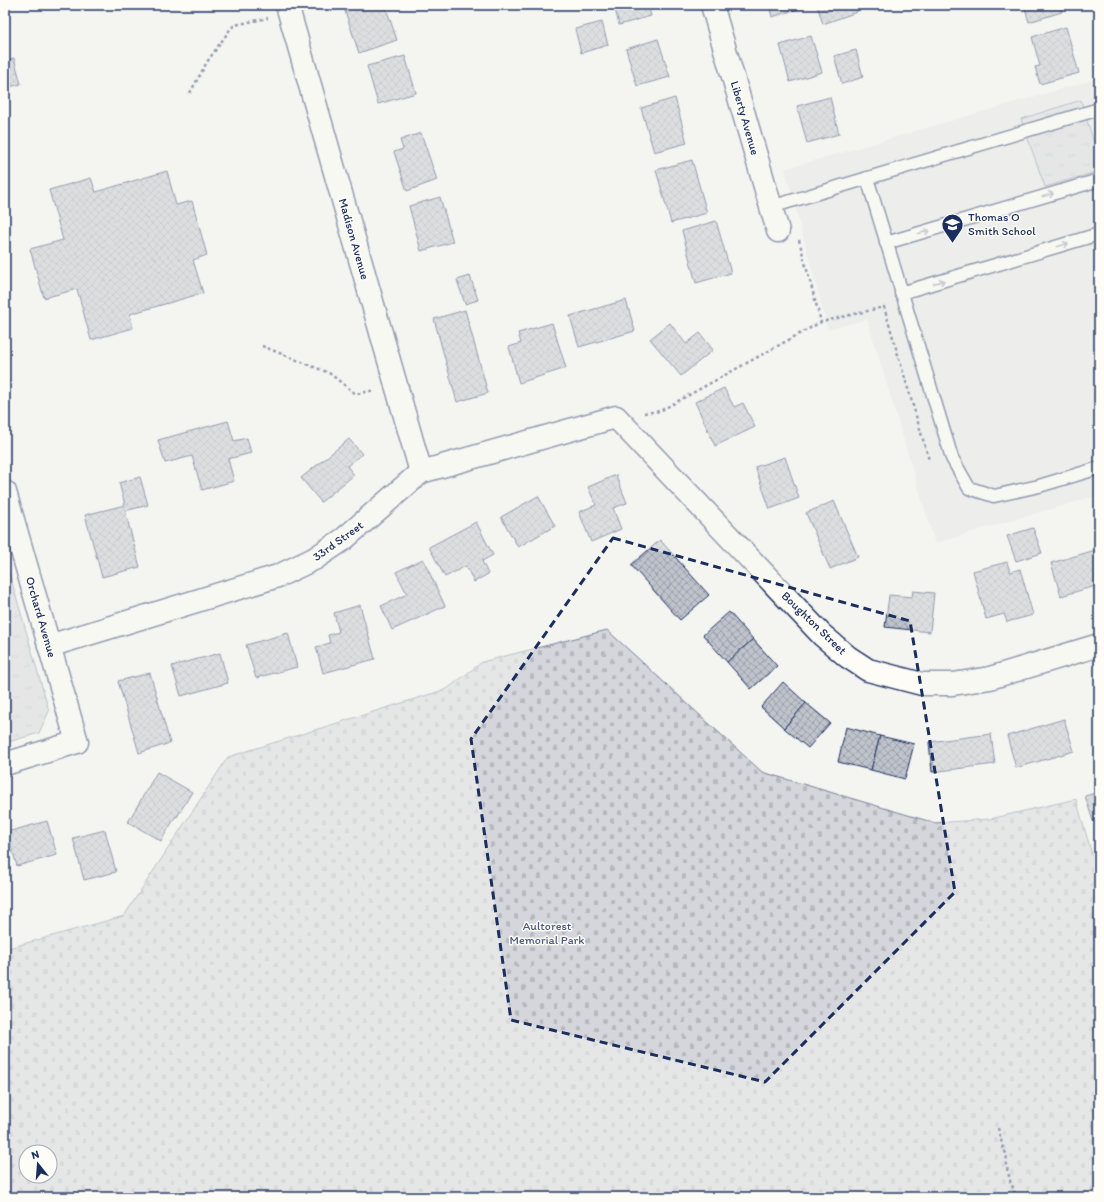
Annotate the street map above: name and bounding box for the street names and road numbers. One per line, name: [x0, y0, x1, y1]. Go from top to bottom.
street label: Liberty Avenue: [728, 79, 762, 157]
street label: Madison Avenue: [336, 197, 372, 281]
street label: 33rd Street: [310, 518, 366, 564]
street label: Orchard Avenue: [23, 575, 59, 659]
street label: Boughton Street: [779, 589, 850, 658]

